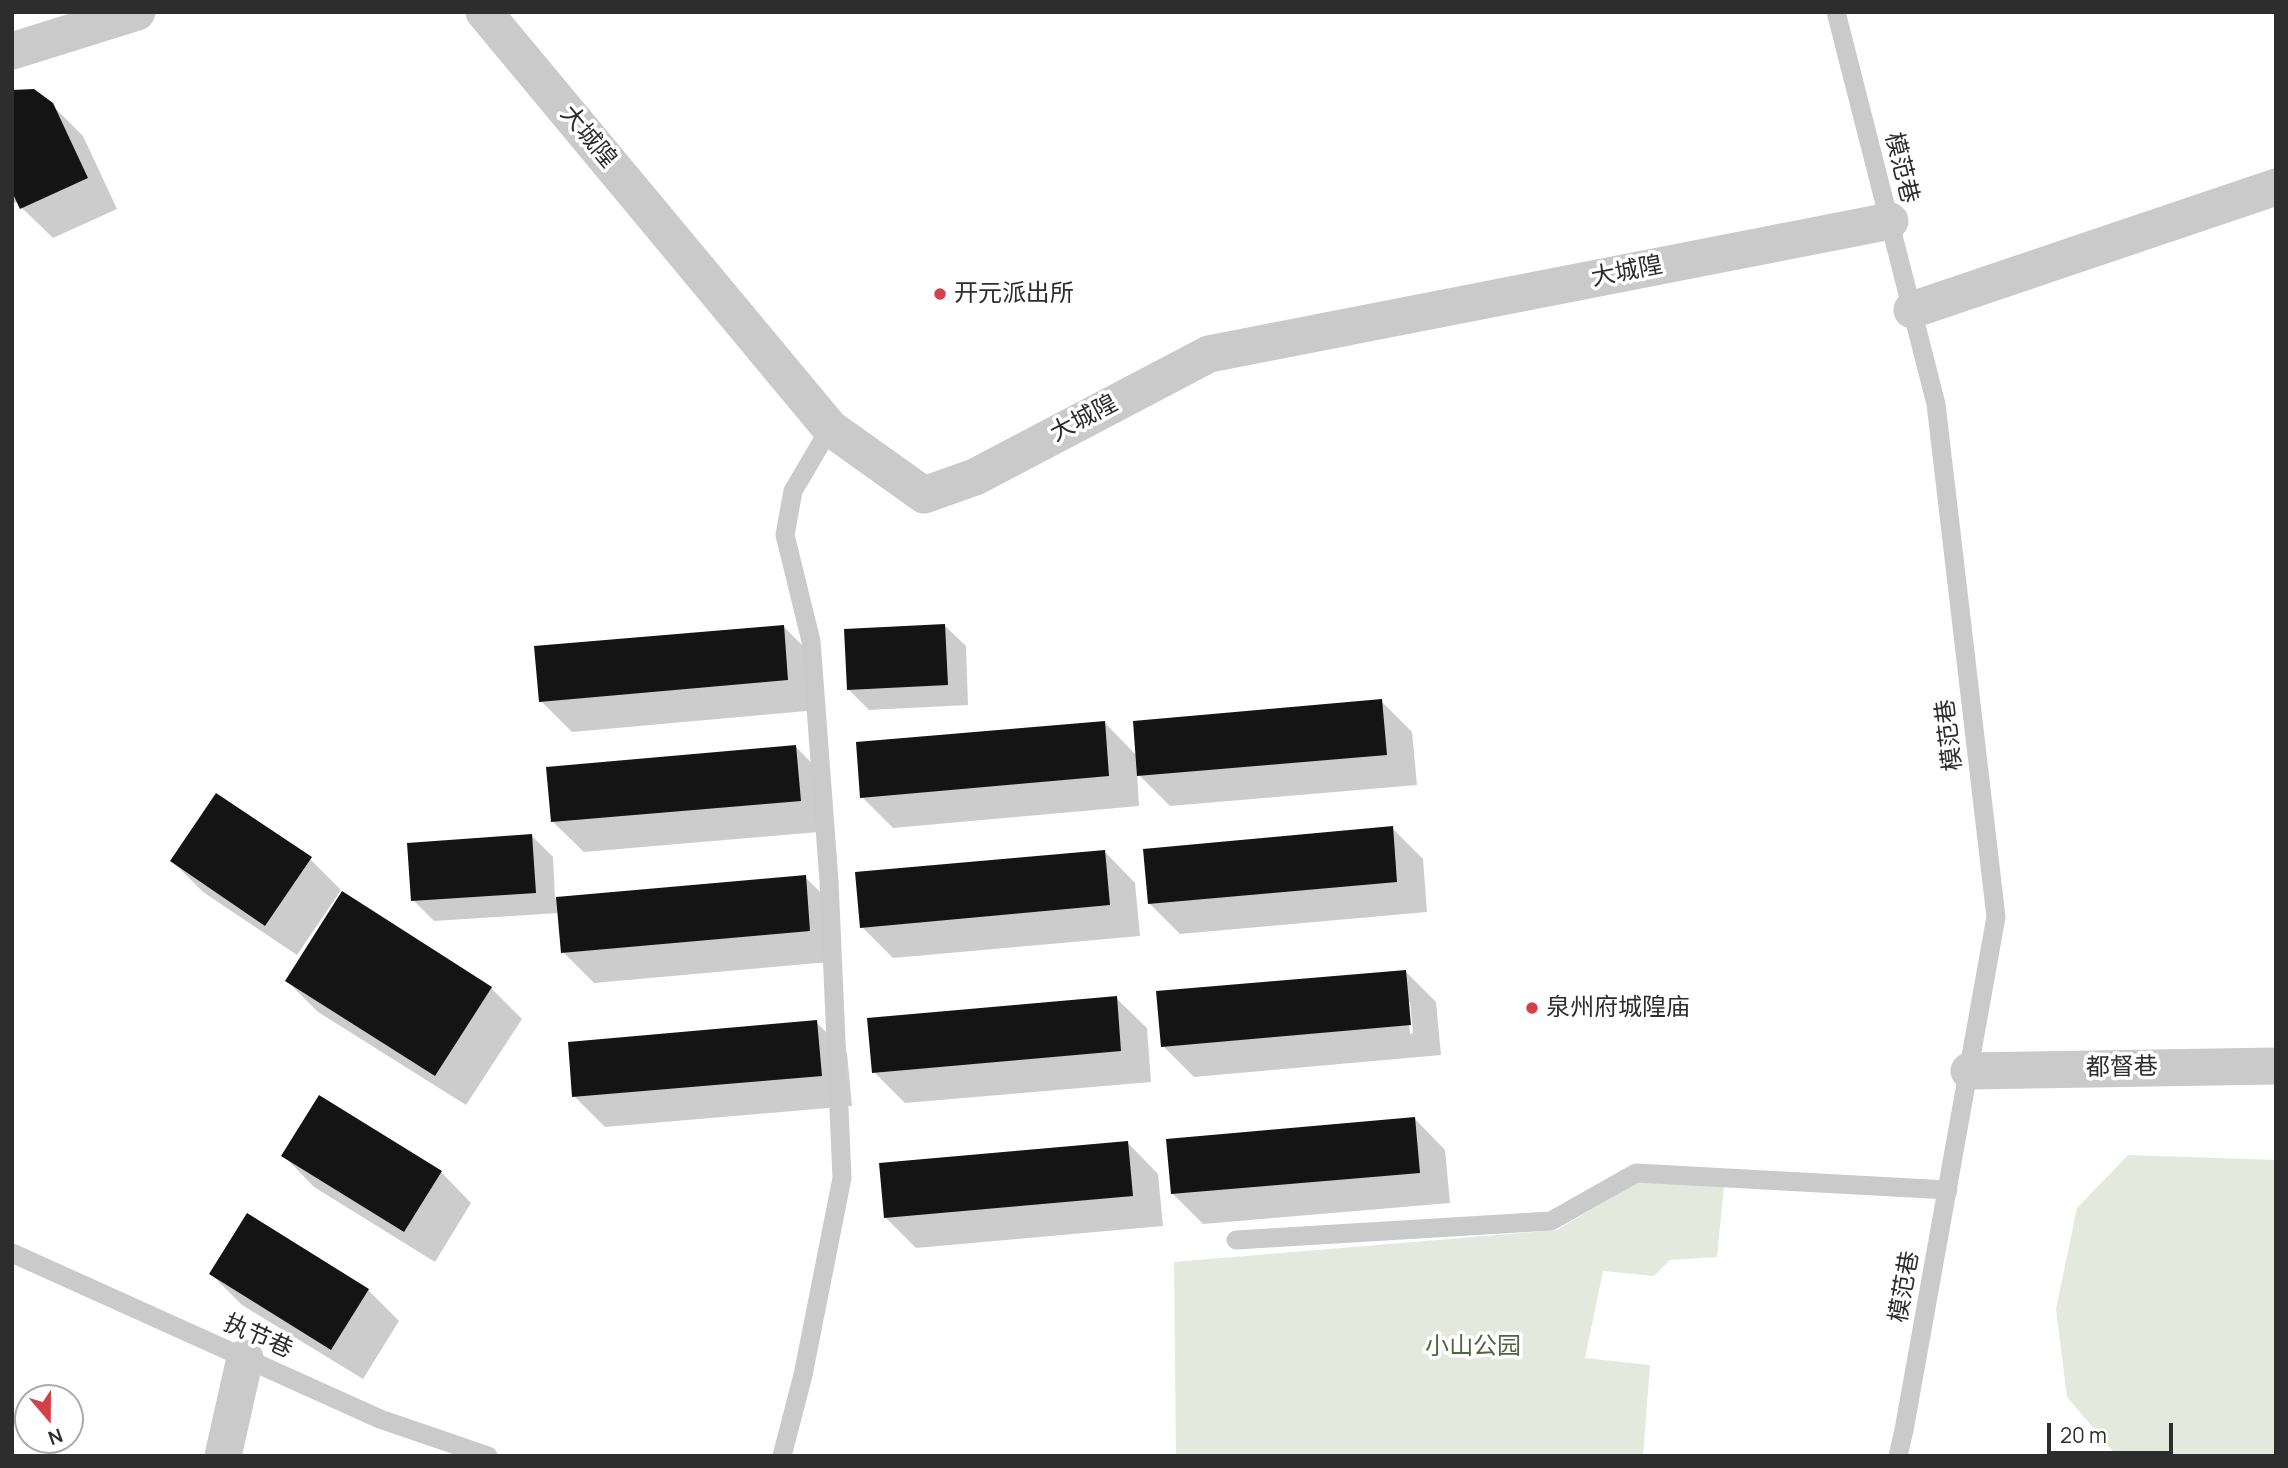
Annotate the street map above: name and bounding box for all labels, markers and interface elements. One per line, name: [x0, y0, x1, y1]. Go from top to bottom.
street label: 大城隍: [554, 100, 622, 174]
street label: 模范巷: [1878, 130, 1924, 206]
street label: 大城隍: [1589, 251, 1665, 293]
place label: 开元派出所: [954, 280, 1074, 308]
marker: 开元派出所: [932, 286, 948, 302]
street label: 大城隍: [1045, 389, 1123, 449]
street label: 模范巷: [1931, 698, 1969, 772]
place label: 泉州府城隍庙: [1546, 994, 1690, 1022]
marker: 泉州府城隍庙: [1524, 1000, 1540, 1016]
street label: 都督巷: [2086, 1053, 2158, 1083]
street label: 模范巷: [1885, 1249, 1925, 1325]
street label: 执节巷: [219, 1309, 297, 1365]
park label: 小山公园: [1425, 1333, 1521, 1361]
north arrow: [14, 1384, 84, 1454]
scale bar: [2050, 1408, 2176, 1452]
text: 20 m: [2060, 1421, 2107, 1449]
text: N: [45, 1422, 66, 1451]

